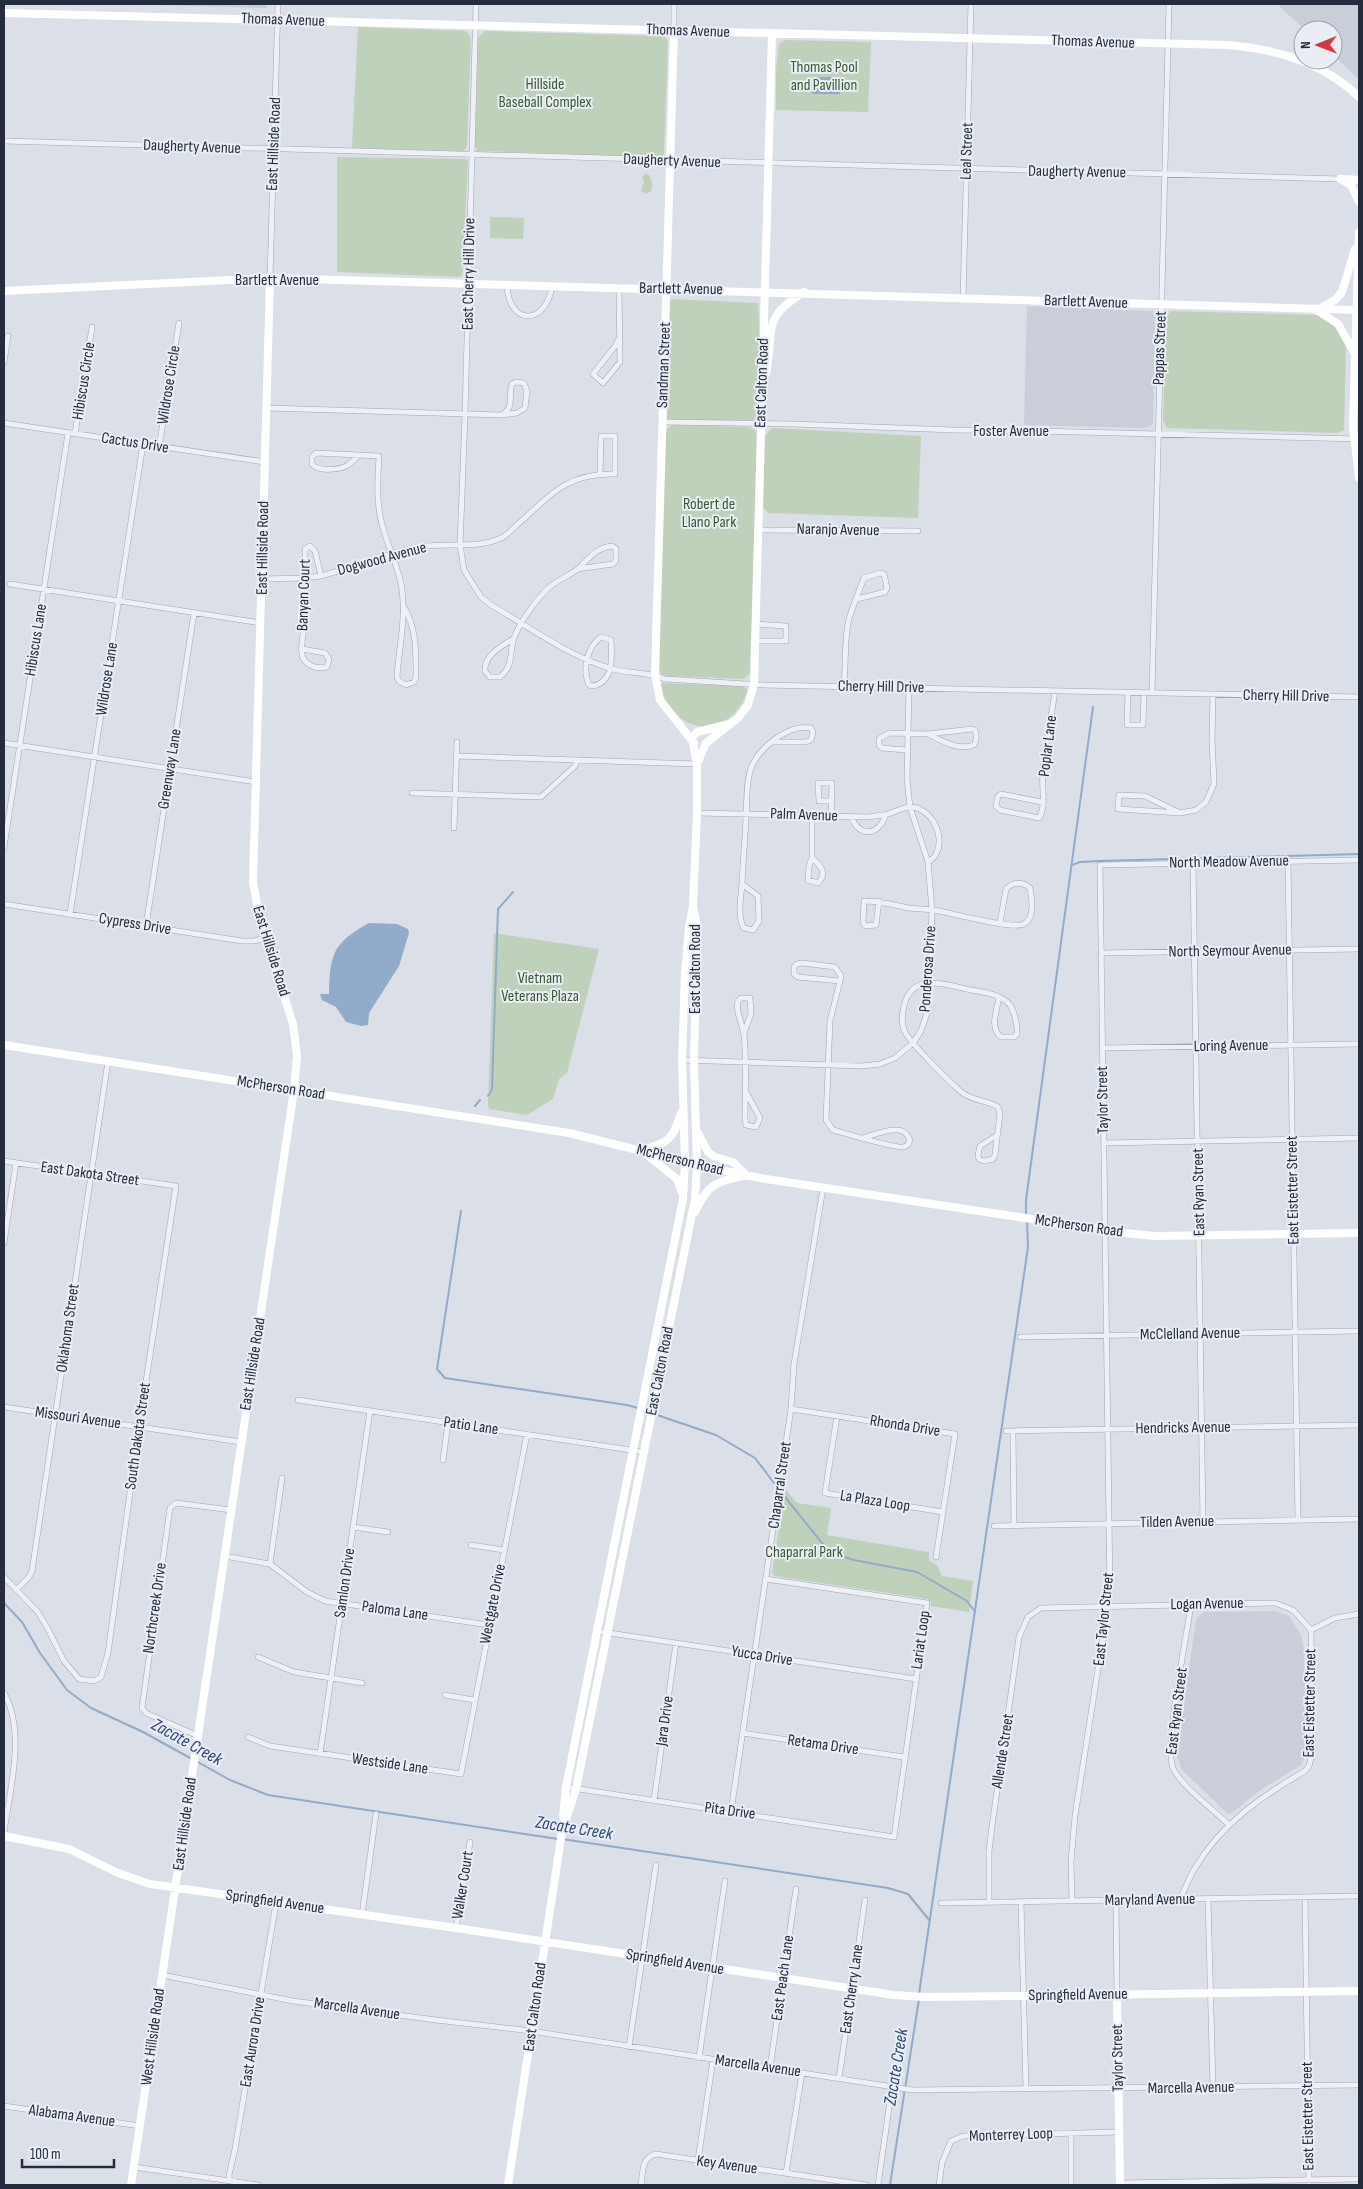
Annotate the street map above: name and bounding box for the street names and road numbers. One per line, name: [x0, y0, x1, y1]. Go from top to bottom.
street label: Thomas Avenue: [241, 9, 325, 31]
street label: Thomas Avenue: [646, 20, 730, 42]
street label: Thomas Avenue: [1051, 31, 1135, 53]
street label: East Hillside Road: [263, 97, 285, 191]
street label: Leal Street: [957, 122, 978, 180]
street label: Daugherty Avenue: [143, 136, 241, 158]
street label: Daugherty Avenue: [623, 150, 721, 172]
street label: Daugherty Avenue: [1028, 162, 1126, 182]
street label: East Cherry Hill Drive: [459, 218, 479, 330]
street label: Bartlett Avenue: [235, 271, 319, 290]
street label: Bartlett Avenue: [639, 279, 723, 299]
street label: Bartlett Avenue: [1044, 291, 1128, 313]
street label: Pappas Street: [1149, 311, 1171, 385]
street label: Sandman Street: [653, 322, 675, 408]
street label: East Calton Road: [751, 338, 773, 428]
street label: Hibiscus Circle: [68, 341, 100, 421]
street label: Wildrose Circle: [153, 344, 185, 426]
street label: Foster Avenue: [973, 422, 1049, 441]
street label: Cactus Drive: [100, 428, 170, 458]
street label: East Hillside Road: [253, 501, 273, 595]
street label: Naranjo Avenue: [796, 520, 880, 540]
street label: Dogwood Avenue: [335, 538, 429, 580]
street label: Banyan Court: [293, 558, 315, 631]
street label: Hibiscus Lane: [21, 602, 51, 678]
street label: Wildrose Lane: [92, 641, 122, 717]
street label: Cherry Hill Drive: [838, 677, 924, 697]
street label: Cherry Hill Drive: [1243, 686, 1329, 706]
street label: Poplar Lane: [1035, 714, 1061, 778]
street label: Greenway Lane: [154, 728, 186, 810]
street label: Palm Avenue: [770, 804, 838, 826]
street label: North Meadow Avenue: [1169, 851, 1289, 873]
street label: East Hillside Road: [248, 903, 294, 999]
street label: Cypress Drive: [97, 909, 173, 939]
street label: East Calton Road: [686, 924, 705, 1014]
street label: Ponderosa Drive: [916, 925, 940, 1013]
street label: North Seymour Avenue: [1168, 940, 1292, 962]
street label: Loring Avenue: [1193, 1036, 1269, 1056]
street label: Taylor Street: [1093, 1066, 1113, 1134]
street label: McPherson Road: [236, 1072, 326, 1104]
street label: East Eistetter Street: [1283, 1135, 1303, 1245]
street label: McPherson Road: [635, 1140, 725, 1180]
street label: East Ryan Street: [1189, 1148, 1209, 1236]
street label: East Dakota Street: [39, 1158, 141, 1190]
street label: McPherson Road: [1034, 1210, 1124, 1242]
street label: Oklahoma Street: [52, 1282, 84, 1374]
street label: East Hillside Road: [236, 1316, 270, 1412]
street label: McClelland Avenue: [1140, 1324, 1240, 1344]
street label: East Calton Road: [642, 1325, 678, 1417]
street label: South Dakota Street: [121, 1381, 155, 1491]
street label: Missouri Avenue: [34, 1403, 122, 1433]
street label: Rhonda Drive: [868, 1411, 942, 1441]
street label: Patio Lane: [442, 1413, 500, 1439]
street label: Hendricks Avenue: [1135, 1418, 1231, 1438]
street label: Chaparral Street: [764, 1440, 796, 1530]
street label: La Plaza Loop: [839, 1486, 911, 1516]
street label: Tilden Avenue: [1140, 1512, 1214, 1532]
street label: Samlon Drive: [331, 1547, 359, 1619]
street label: Northcreek Drive: [139, 1561, 171, 1655]
street label: Westgate Drive: [476, 1562, 510, 1646]
street label: East Taylor Street: [1090, 1571, 1118, 1667]
street label: Logan Avenue: [1170, 1594, 1244, 1614]
street label: Paloma Lane: [361, 1597, 429, 1625]
street label: Lariat Loop: [907, 1610, 935, 1670]
street label: Yucca Drive: [730, 1642, 794, 1670]
street label: East Eistetter Street: [1300, 1648, 1320, 1758]
street label: East Ryan Street: [1162, 1666, 1192, 1756]
street label: Jara Drive: [652, 1695, 678, 1748]
street label: Allende Street: [988, 1712, 1018, 1791]
street label: Retama Drive: [786, 1731, 860, 1759]
street label: Westside Lane: [351, 1749, 429, 1779]
street label: East Hillside Road: [169, 1776, 201, 1872]
street label: Pita Drive: [703, 1798, 757, 1824]
street label: Walker Court: [448, 1849, 478, 1921]
street label: Springfield Avenue: [225, 1886, 325, 1918]
street label: Maryland Avenue: [1104, 1890, 1196, 1910]
street label: East Peach Lane: [768, 1934, 798, 2022]
street label: East Cherry Lane: [836, 1943, 868, 2035]
street label: Springfield Avenue: [625, 1945, 725, 1979]
street label: East Calton Road: [519, 1961, 551, 2053]
street label: Springfield Avenue: [1028, 1985, 1128, 2005]
street label: West Hillside Road: [137, 1987, 169, 2087]
street label: Marcella Avenue: [313, 1994, 401, 2024]
street label: East Aurora Drive: [236, 1995, 270, 2089]
street label: Taylor Street: [1108, 2024, 1128, 2092]
street label: Marcella Avenue: [714, 2051, 802, 2081]
street label: East Eistetter Street: [1298, 2061, 1318, 2171]
street label: Marcella Avenue: [1148, 2078, 1234, 2098]
street label: Alabama Avenue: [27, 2100, 116, 2131]
street label: Monterrey Loop: [969, 2124, 1053, 2146]
street label: Key Avenue: [695, 2151, 759, 2179]

